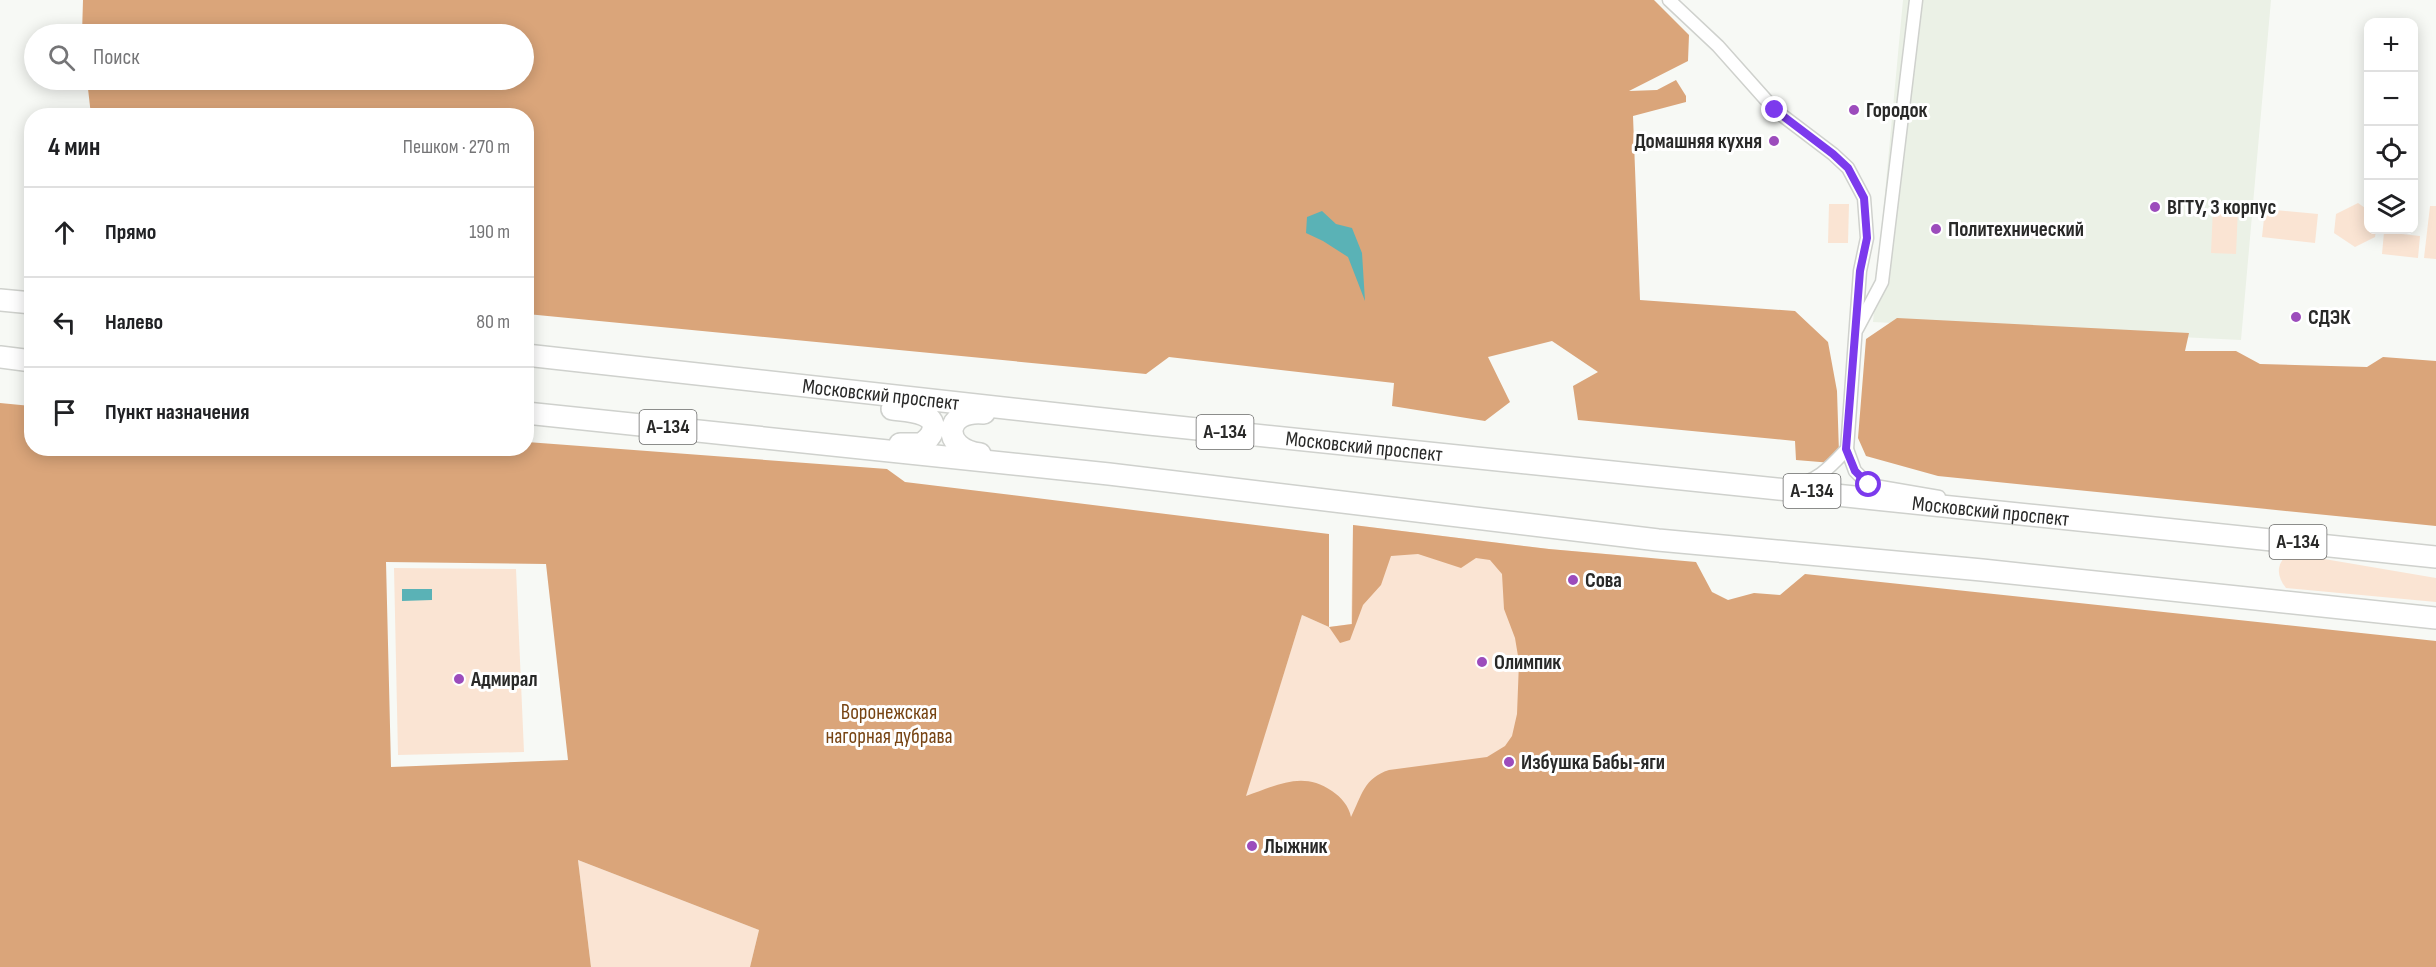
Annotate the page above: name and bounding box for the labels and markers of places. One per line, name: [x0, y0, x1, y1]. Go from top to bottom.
place label: Городок: [1866, 98, 1928, 123]
marker: Городок: [1847, 103, 1861, 117]
place label: Домашняя кухня: [1634, 129, 1762, 154]
marker: Домашняя кухня: [1767, 134, 1781, 148]
place label: ВГТУ, 3 корпус: [2167, 195, 2276, 220]
marker: ВГТУ, 3 корпус: [2148, 200, 2162, 214]
place label: Политехнический: [1948, 217, 2084, 242]
marker: Политехнический: [1929, 222, 1943, 236]
place label: СДЭК: [2308, 305, 2351, 330]
marker: СДЭК: [2289, 310, 2303, 324]
place label: Сова: [1585, 568, 1622, 593]
marker: Сова: [1566, 573, 1580, 587]
place label: Олимпик: [1494, 650, 1561, 675]
marker: Олимпик: [1475, 655, 1489, 669]
place label: Адмирал: [470, 667, 538, 692]
marker: Адмирал: [452, 672, 466, 686]
place label: Избушка Бабы-яги: [1521, 750, 1665, 775]
marker: Избушка Бабы-яги: [1502, 755, 1516, 769]
place label: Лыжник: [1264, 834, 1328, 859]
marker: Лыжник: [1245, 839, 1259, 853]

